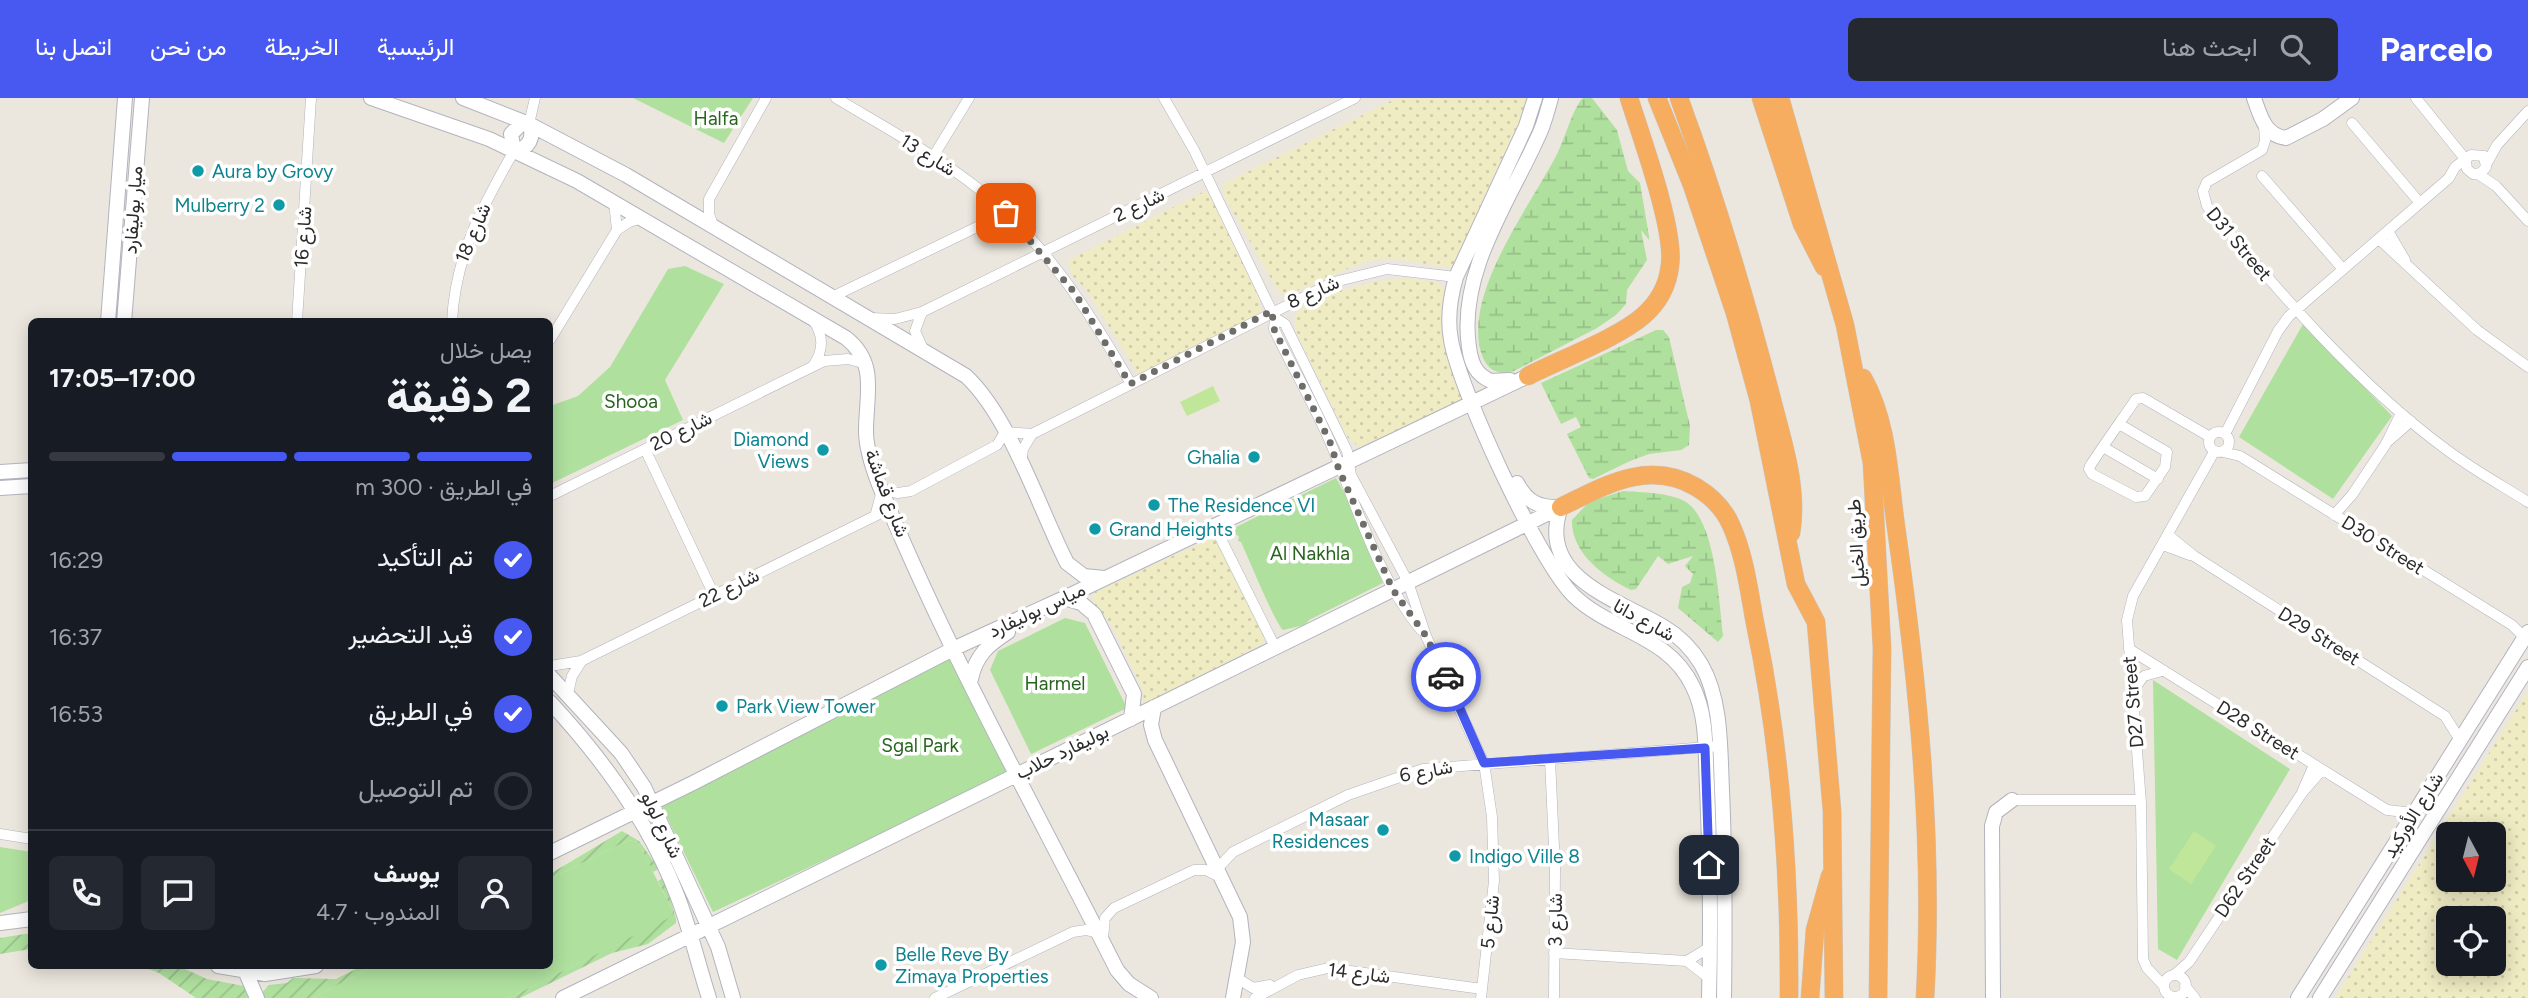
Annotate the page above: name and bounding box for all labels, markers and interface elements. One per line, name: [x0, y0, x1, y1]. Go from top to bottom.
search box: [1848, 18, 2338, 81]
icon: search: [2276, 30, 2314, 68]
text: Parcelo: [2380, 30, 2493, 69]
text: ابحث هنا: [2162, 31, 2258, 63]
text: اتصل بنا: [35, 32, 112, 61]
text: من نحن: [150, 32, 227, 61]
text: الخريطة: [265, 32, 339, 61]
text: الرئيسية: [377, 32, 454, 61]
park label: Halfa: [694, 107, 738, 130]
street label: شارع 13: [895, 129, 960, 182]
place label: Aura by Grovy: [212, 160, 333, 183]
marker: Aura by Grovy: [190, 163, 206, 179]
street label: ميار بوليفارد: [118, 165, 148, 255]
pin: [976, 183, 1036, 243]
street label: شارع 2: [1110, 183, 1169, 228]
place label: Mulberry 2: [174, 194, 265, 217]
icon: bag: [987, 194, 1025, 232]
marker: Mulberry 2: [271, 197, 287, 213]
street label: شارع 18: [450, 200, 497, 267]
street label: D31 Street: [2202, 202, 2276, 286]
street label: شارع 16: [289, 206, 318, 269]
street label: شارع 8: [1283, 270, 1343, 315]
text: يصل خلال: [440, 336, 532, 364]
text: 17:00–17:05: [49, 362, 195, 394]
text: 2 دقيقة: [386, 368, 532, 424]
park label: Shooa: [604, 390, 658, 413]
street label: شارع 20: [646, 406, 716, 457]
place label: Diamond Views: [733, 428, 809, 473]
marker: Diamond Views: [815, 442, 831, 458]
street label: شارع قماشة: [859, 446, 914, 541]
place label: Ghalia: [1187, 446, 1240, 469]
marker: Ghalia: [1246, 449, 1262, 465]
text: في الطريق · 300 m: [355, 473, 532, 501]
place label: The Residence VI: [1168, 494, 1315, 517]
marker: The Residence VI: [1146, 497, 1162, 513]
street label: طريق الخيل: [1842, 498, 1870, 588]
street label: D30 Street: [2337, 510, 2429, 580]
place label: Grand Heights: [1109, 518, 1233, 541]
marker: Grand Heights: [1087, 521, 1103, 537]
text: تم التأكيد: [377, 541, 473, 573]
icon: check: [494, 541, 532, 579]
park label: Al Nakhla: [1270, 542, 1350, 565]
text: 16:29: [49, 546, 103, 574]
street label: شارع 22: [695, 564, 763, 613]
street label: مياس بوليفارد: [985, 578, 1089, 642]
street label: شارع دانا: [1609, 594, 1679, 647]
street label: D29 Street: [2274, 602, 2364, 670]
text: قيد التحضير: [348, 618, 473, 650]
icon: check: [494, 618, 532, 656]
text: 16:37: [49, 623, 102, 651]
courier: [1411, 642, 1481, 712]
street label: D27 Street: [2118, 655, 2148, 749]
icon: car: [1427, 658, 1465, 696]
park label: Harmel: [1024, 672, 1086, 695]
text: في الطريق: [369, 695, 473, 727]
icon: check: [494, 695, 532, 733]
place label: Park View Tower: [736, 695, 876, 718]
street label: D28 Street: [2212, 696, 2304, 764]
marker: Park View Tower: [714, 698, 730, 714]
text: 16:53: [49, 700, 103, 728]
street label: بوليفارد حلاب: [1012, 720, 1112, 784]
park label: Sgal Park: [881, 734, 960, 757]
street label: شارع 6: [1398, 755, 1455, 788]
street label: شارع الأوركيد: [2378, 768, 2449, 863]
text: تم التوصيل: [358, 772, 473, 804]
street label: شارع لولو: [635, 788, 688, 862]
place label: Masaar Residences: [1272, 808, 1370, 853]
marker: Masaar Residences: [1375, 822, 1391, 838]
north arrow: [2436, 822, 2506, 892]
map controls: [2436, 822, 2506, 976]
street label: D62 Street: [2210, 832, 2280, 922]
pin: [1679, 835, 1739, 895]
place label: Indigo Ville 8: [1469, 845, 1580, 868]
icon: home: [1690, 846, 1728, 884]
marker: Indigo Ville 8: [1447, 848, 1463, 864]
button: phone: [49, 856, 123, 930]
button: chat: [141, 856, 215, 930]
button: person: [458, 856, 532, 930]
text: يوسف: [373, 857, 440, 889]
street label: شارع 3: [1544, 893, 1568, 947]
street label: شارع 5: [1476, 894, 1505, 950]
text: المندوب · 4.7: [316, 898, 440, 926]
button: locate: [2436, 906, 2506, 976]
place label: Belle Reve By Zimaya Properties: [895, 943, 1049, 988]
marker: Belle Reve By Zimaya Properties: [873, 957, 889, 973]
street label: شارع 14: [1326, 958, 1391, 989]

